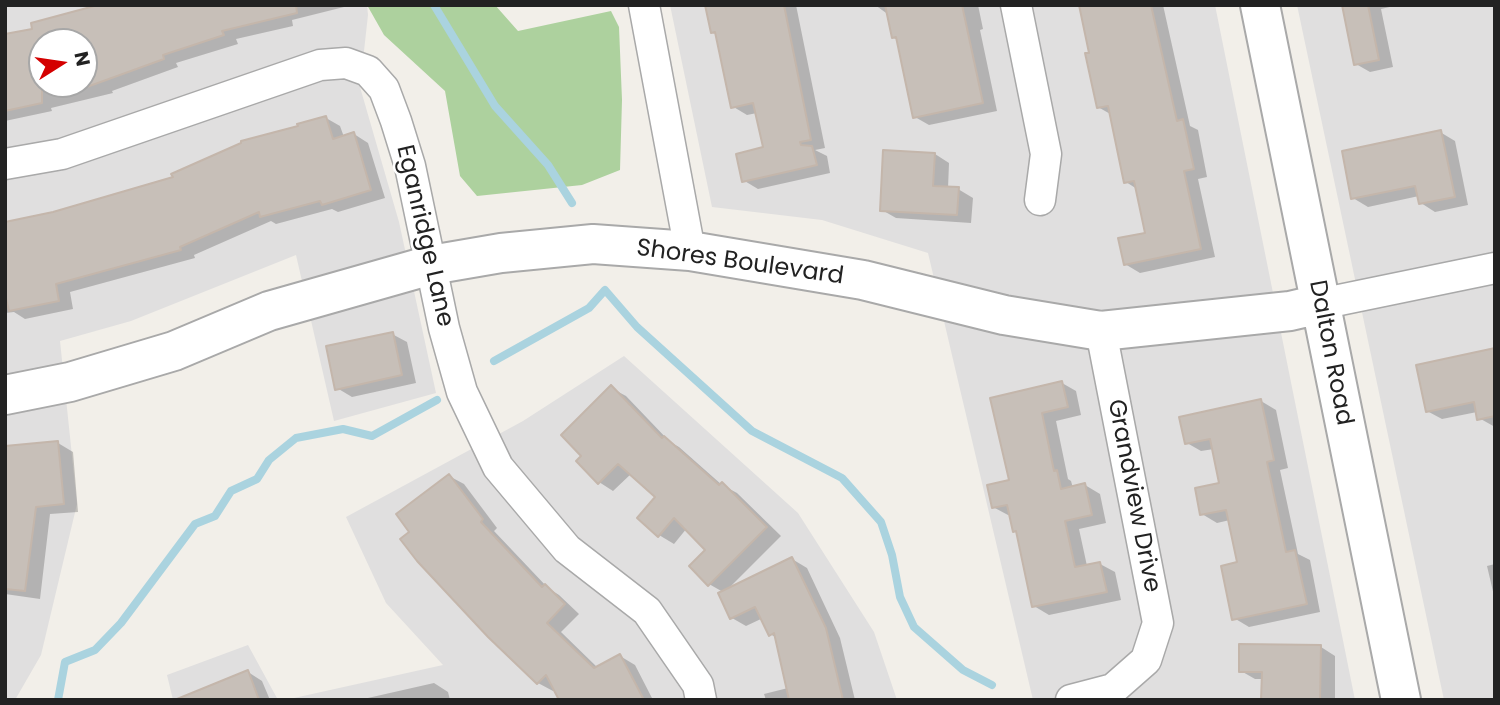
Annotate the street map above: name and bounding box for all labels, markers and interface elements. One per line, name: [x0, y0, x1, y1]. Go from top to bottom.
north arrow: [28, 28, 98, 98]
text: N: [67, 49, 97, 69]
street label: Eganridge Lane: [389, 142, 459, 330]
street label: Shores Boulevard: [635, 234, 845, 292]
street label: Dalton Road: [1302, 278, 1358, 428]
street label: Grandview Drive: [1100, 397, 1166, 595]

